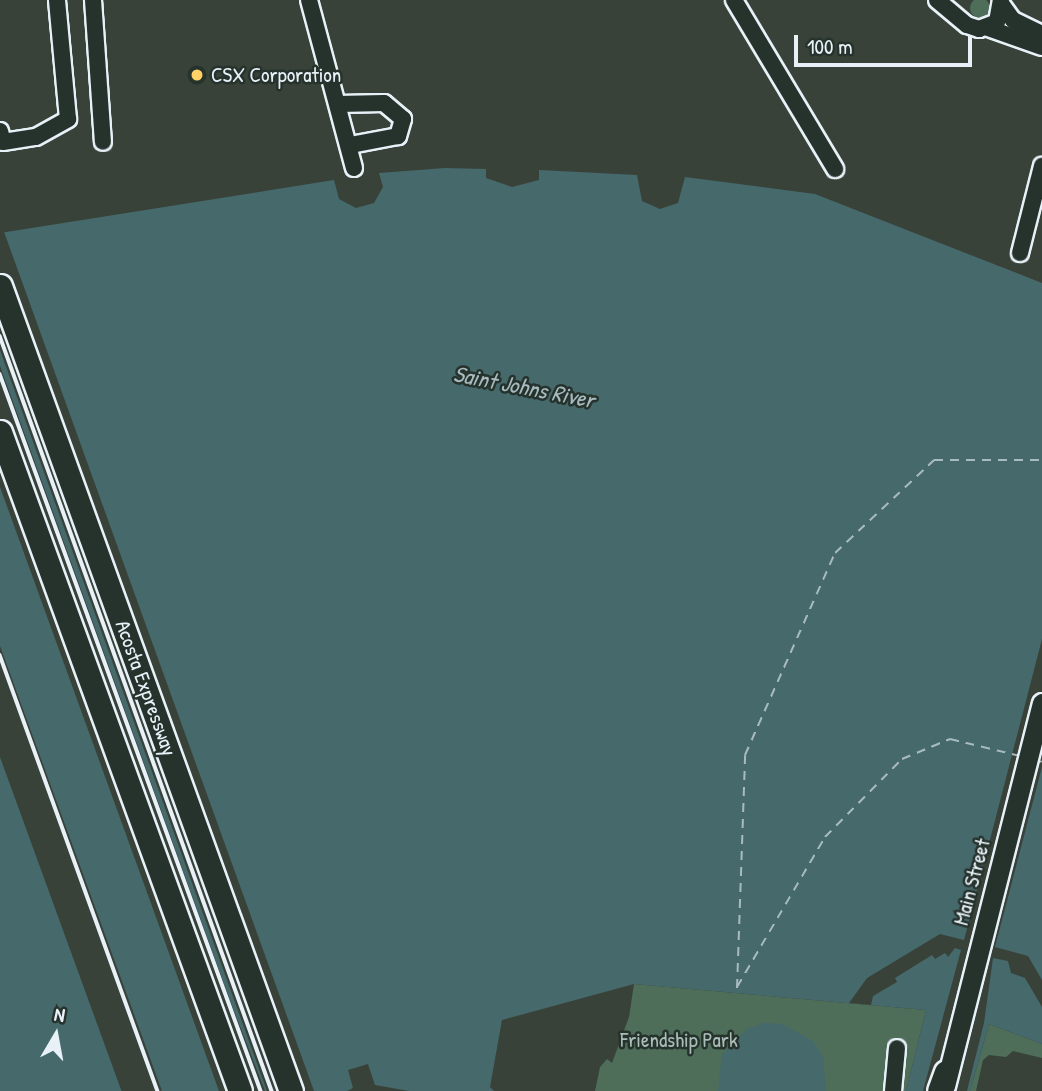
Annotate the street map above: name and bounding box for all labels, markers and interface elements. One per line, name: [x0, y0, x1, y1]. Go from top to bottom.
scale bar: [797, 21, 976, 65]
text: 100 m: [807, 32, 853, 61]
place label: CSX Corporation: [211, 62, 341, 88]
marker: CSX Corporation: [189, 67, 205, 83]
water label: Saint Johns River: [451, 360, 597, 414]
street label: Acosta Expressway: [110, 617, 182, 759]
street label: Main Street: [948, 836, 996, 928]
north arrow: [21, 1000, 91, 1070]
text: N: [52, 1001, 67, 1028]
park label: Friendship Park: [620, 1027, 738, 1053]

